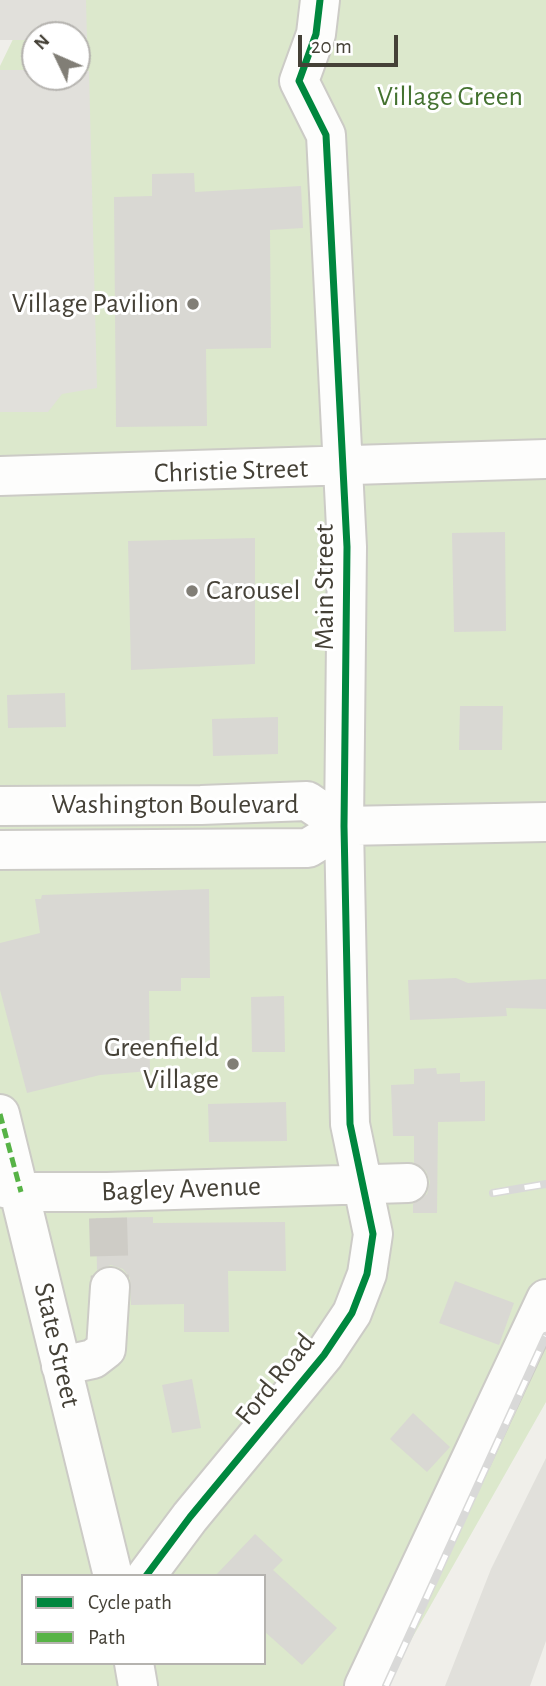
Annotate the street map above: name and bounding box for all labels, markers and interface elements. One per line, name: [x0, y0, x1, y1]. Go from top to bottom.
north arrow: [21, 21, 91, 91]
scale bar: [301, 21, 401, 65]
text: N: [31, 31, 53, 54]
text: 20 m: [311, 36, 352, 57]
park label: Village Green: [377, 80, 523, 114]
place label: Village Pavilion: [12, 287, 179, 321]
marker: Village Pavilion: [185, 296, 201, 312]
street label: Christie Street: [153, 452, 309, 490]
street label: Main Street: [308, 524, 342, 650]
place label: Carousel: [206, 574, 300, 608]
marker: Carousel: [184, 583, 200, 599]
street label: Washington Boulevard: [51, 788, 299, 822]
place label: Greenfield Village: [104, 1031, 219, 1097]
marker: Greenfield Village: [225, 1056, 241, 1072]
street label: Bagley Avenue: [101, 1169, 261, 1209]
street label: State Street: [26, 1279, 88, 1411]
street label: Ford Road: [228, 1326, 322, 1432]
legend: [21, 1574, 266, 1665]
text: Cycle path: [88, 1592, 172, 1613]
text: Path: [88, 1627, 126, 1648]

